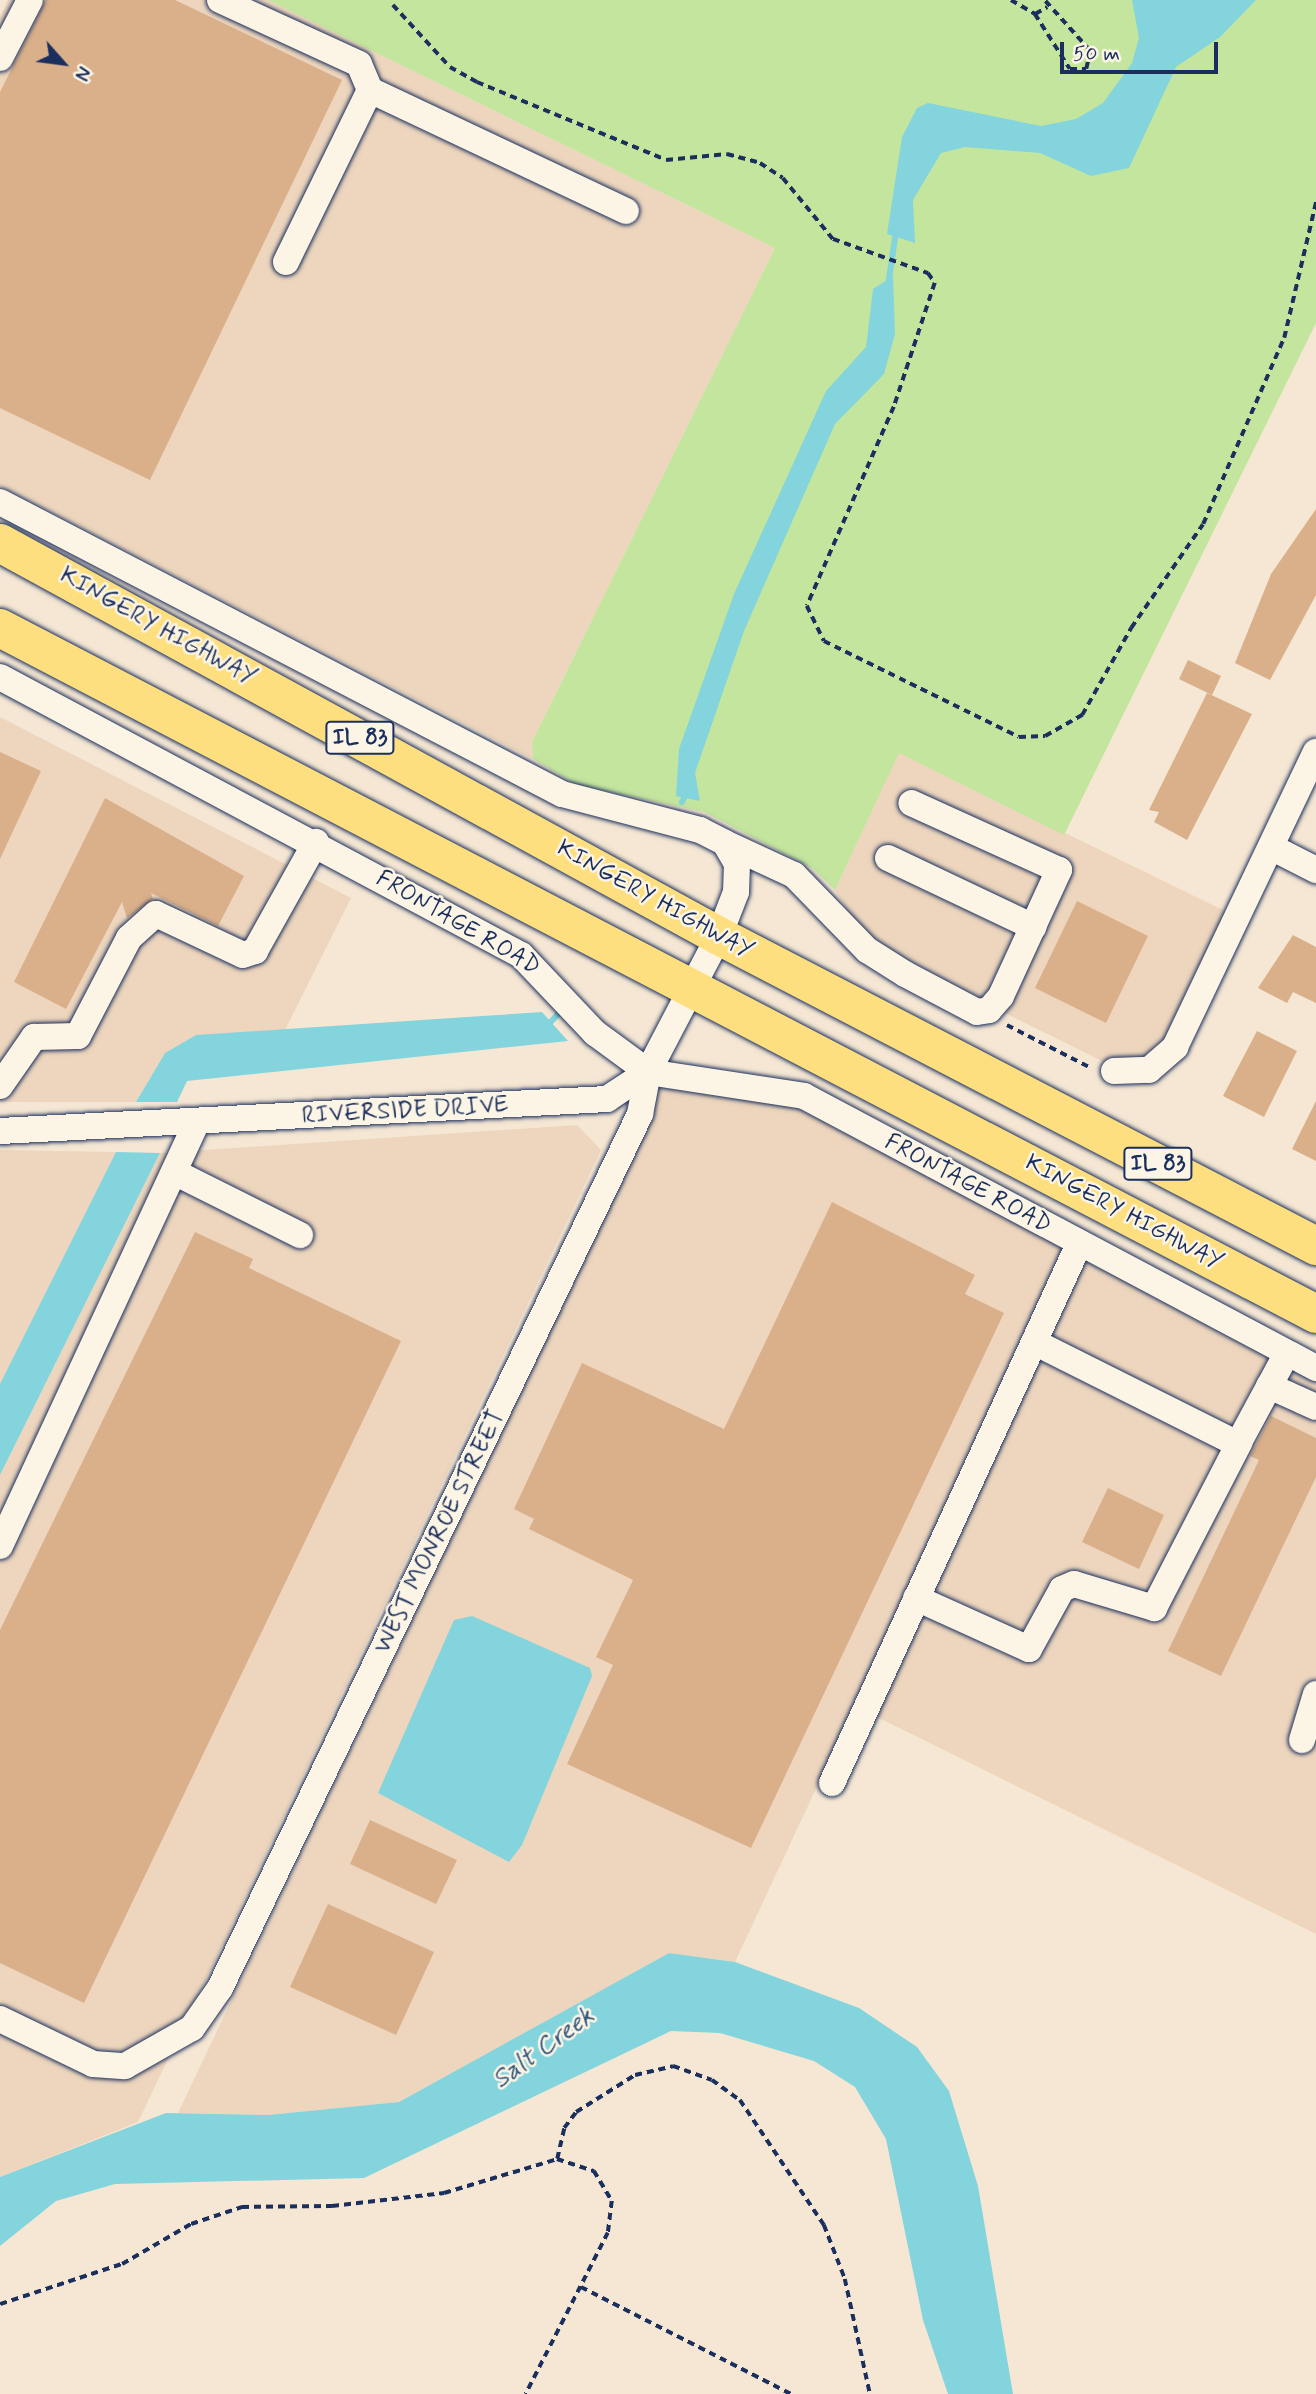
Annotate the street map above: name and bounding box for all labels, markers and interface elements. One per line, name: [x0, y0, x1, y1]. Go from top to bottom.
north arrow: [28, 28, 98, 98]
scale bar: [1064, 28, 1222, 72]
text: 50 m: [1073, 40, 1120, 68]
text: N: [68, 62, 96, 85]
street label: KINGERY HIGHWAY: [54, 560, 262, 694]
road number: IL 83: [325, 718, 395, 758]
street label: KINGERY HIGHWAY: [551, 833, 759, 967]
street label: FRONTAGE ROAD: [372, 865, 544, 981]
street label: RIVERSIDE DRIVE: [299, 1091, 511, 1131]
street label: FRONTAGE ROAD: [881, 1129, 1055, 1239]
road number: IL 83: [1123, 1144, 1193, 1184]
street label: KINGERY HIGHWAY: [1019, 1148, 1229, 1278]
street label: WEST MONROE STREET: [368, 1406, 512, 1658]
water label: Salt Creek: [487, 2002, 601, 2096]

